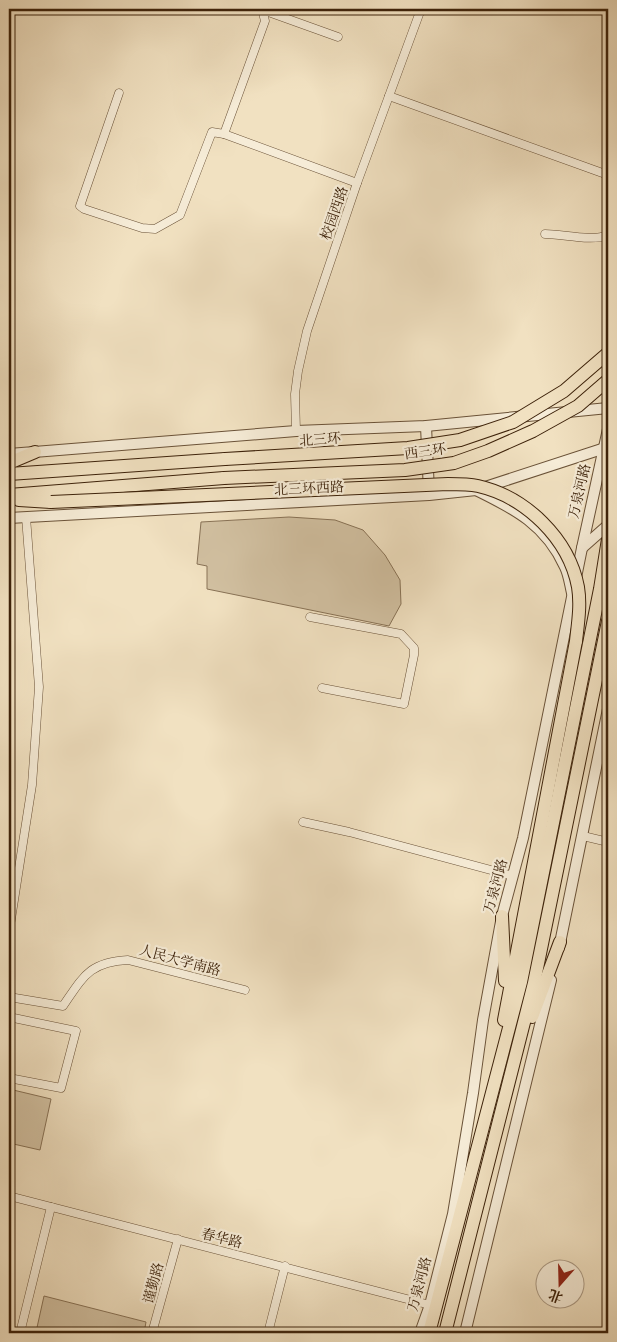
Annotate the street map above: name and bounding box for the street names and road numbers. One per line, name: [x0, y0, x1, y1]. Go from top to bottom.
street label: 校园西路: [316, 184, 352, 242]
street label: 北三环: [298, 429, 342, 449]
street label: 西三环: [403, 439, 447, 463]
street label: 万泉河路: [564, 462, 594, 520]
street label: 北三环西路: [274, 477, 344, 499]
street label: 万泉河路: [479, 857, 511, 915]
street label: 人民大学南路: [137, 940, 223, 980]
street label: 春华路: [199, 1224, 245, 1252]
street label: 万泉河路: [403, 1255, 435, 1313]
street label: 谨勤路: [139, 1260, 167, 1306]

